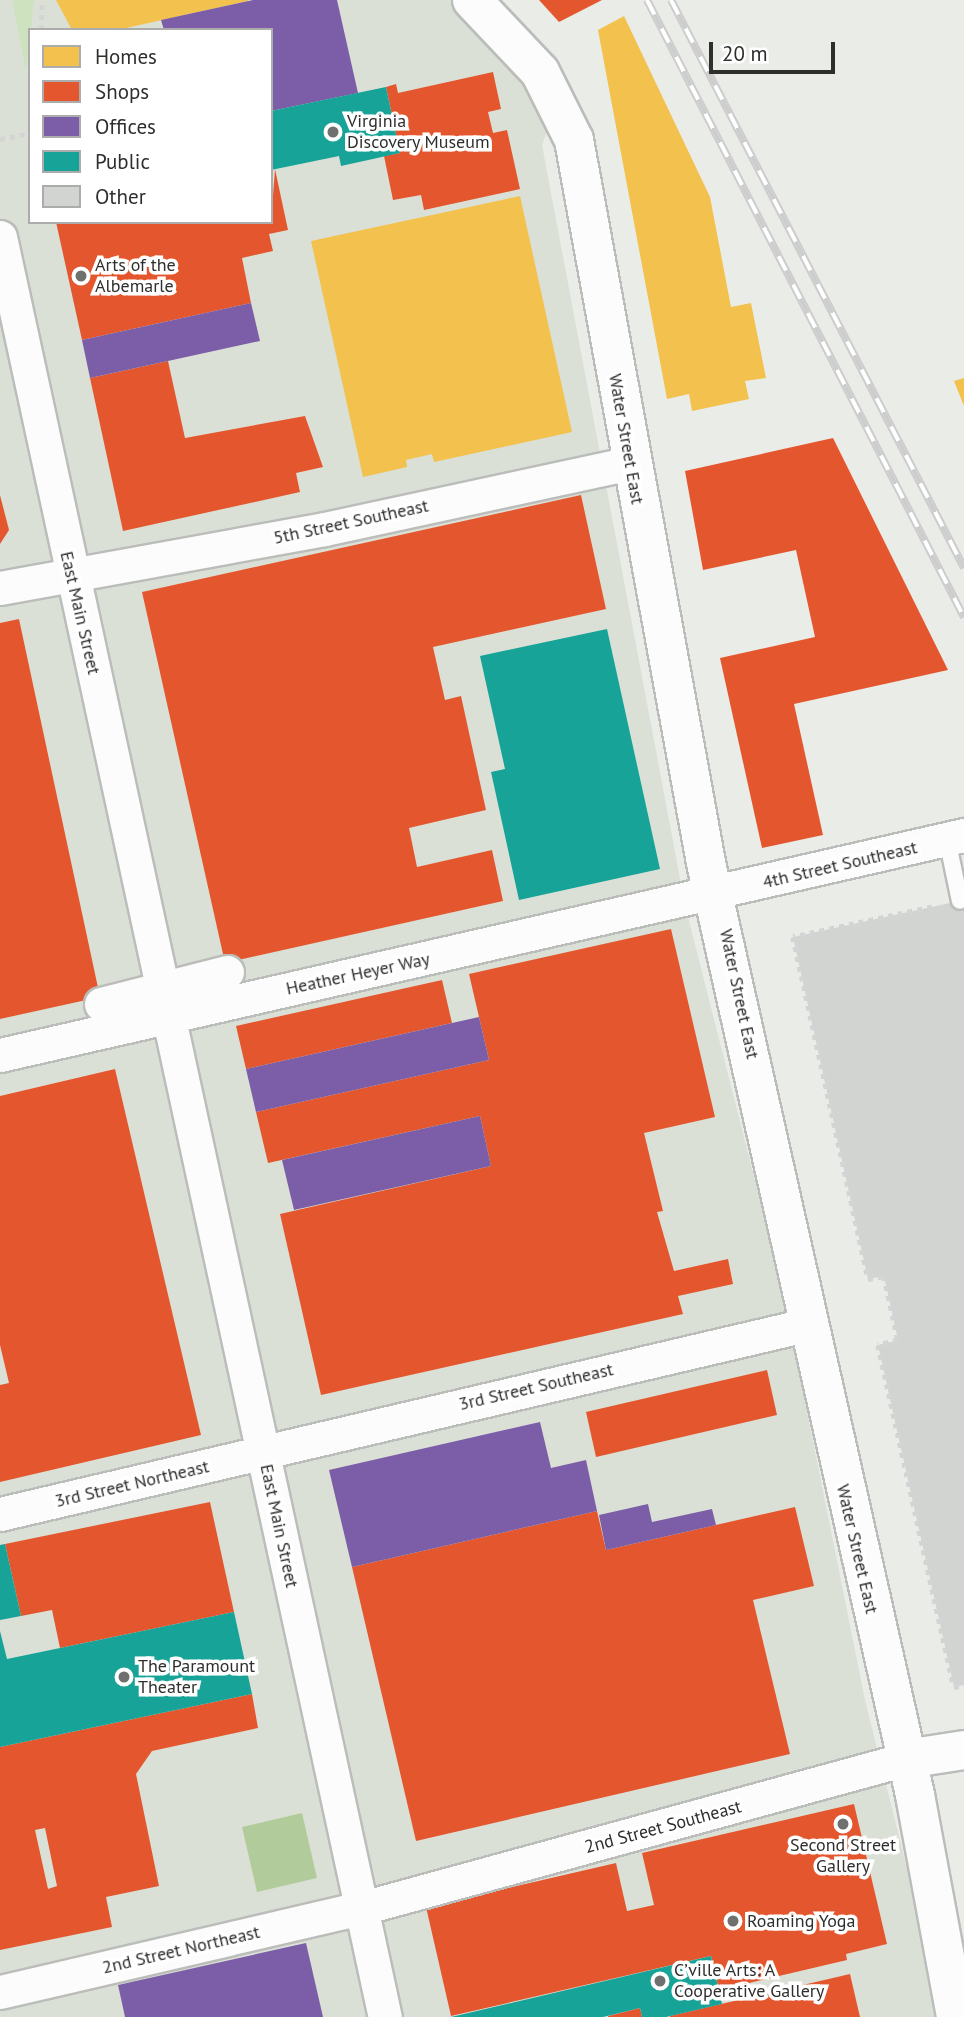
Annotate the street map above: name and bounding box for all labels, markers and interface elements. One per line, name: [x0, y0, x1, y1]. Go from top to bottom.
legend: [28, 28, 273, 224]
scale bar: [712, 28, 838, 72]
text: 20 m: [722, 40, 768, 67]
text: Homes: [95, 43, 157, 70]
text: Shops: [95, 78, 149, 105]
place label: Virginia Discovery Museum: [347, 111, 490, 154]
text: Offices: [95, 113, 156, 140]
marker: Virginia Discovery Museum: [325, 124, 341, 140]
text: Public: [95, 148, 150, 175]
text: Other: [95, 183, 146, 210]
place label: Arts of the Albemarle: [95, 255, 176, 298]
marker: Arts of the Albemarle: [73, 268, 89, 284]
street label: Water Street East: [604, 372, 648, 506]
street label: 5th Street Southeast: [272, 495, 430, 549]
street label: East Main Street: [55, 549, 105, 677]
street label: 4th Street Southeast: [761, 837, 919, 893]
street label: Water Street East: [715, 927, 763, 1061]
street label: Heather Heyer Way: [284, 948, 432, 1000]
street label: 3rd Street Southeast: [457, 1359, 615, 1415]
street label: 3rd Street Northeast: [53, 1456, 211, 1512]
street label: East Main Street: [255, 1462, 303, 1590]
street label: Water Street East: [832, 1482, 882, 1616]
place label: The Paramount Theater: [138, 1656, 255, 1698]
marker: The Paramount Theater: [116, 1669, 132, 1685]
street label: 2nd Street Southeast: [582, 1796, 744, 1858]
marker: Second Street Gallery: [835, 1816, 851, 1832]
place label: Second Street Gallery: [790, 1835, 896, 1878]
place label: Roaming Yoga: [747, 1910, 856, 1932]
marker: Roaming Yoga: [725, 1913, 741, 1929]
street label: 2nd Street Northeast: [100, 1921, 262, 1979]
place label: C’ville Arts: A Cooperative Gallery: [674, 1960, 824, 2002]
marker: C’ville Arts: A Cooperative Gallery: [652, 1973, 668, 1989]

